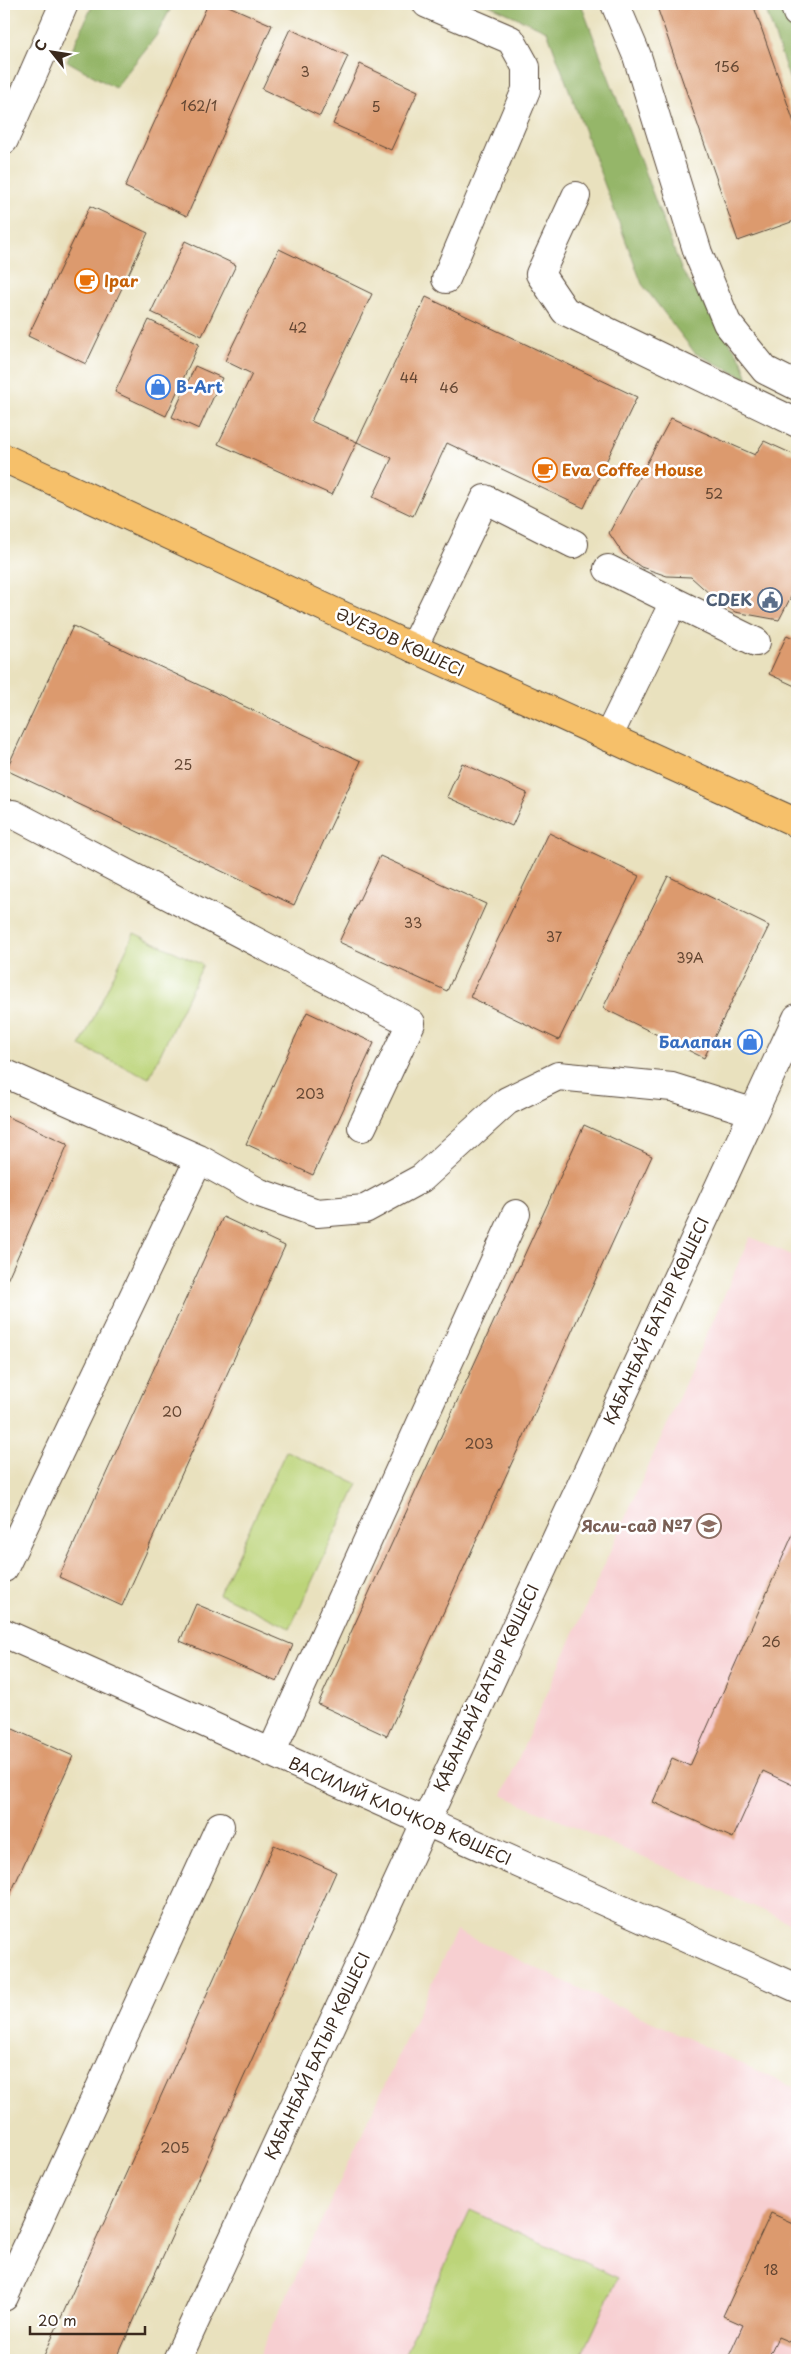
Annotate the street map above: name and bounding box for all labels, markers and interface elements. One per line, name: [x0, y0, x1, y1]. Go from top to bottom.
north arrow: [28, 28, 78, 78]
text: С: [29, 35, 52, 55]
house number: 156: [714, 56, 740, 77]
house number: 3: [300, 61, 310, 82]
house number: 162/1: [181, 95, 217, 116]
house number: 5: [371, 96, 381, 117]
cafe icon: Ipar: [74, 268, 100, 294]
place label: Ipar: [104, 268, 139, 292]
house number: 42: [289, 317, 307, 338]
house number: 44: [400, 367, 418, 388]
shop icon: B-Art: [145, 374, 171, 400]
place label: B-Art: [176, 374, 223, 398]
house number: 46: [439, 377, 459, 398]
cafe icon: Eva Coffee House: [532, 457, 558, 483]
place label: Eva Coffee House: [562, 457, 703, 481]
house number: 52: [705, 483, 723, 504]
place label: CDEK: [706, 587, 752, 611]
public building icon: CDEK: [757, 587, 783, 613]
street label: ӘУЕЗОВ КӨШЕСІ: [332, 601, 469, 681]
house number: 25: [174, 754, 192, 775]
house number: 33: [404, 912, 422, 933]
house number: 37: [546, 926, 563, 947]
house number: 39А: [676, 947, 704, 968]
place label: Балапан: [659, 1029, 732, 1053]
shop icon: Балапан: [737, 1029, 763, 1055]
house number: 203: [296, 1083, 324, 1104]
street label: ҚАБАНБАЙ БАТЫР КӨШЕСІ: [596, 1213, 714, 1428]
house number: 20: [162, 1401, 182, 1422]
house number: 203: [465, 1433, 493, 1454]
place label: Ясли-сад №7: [582, 1513, 693, 1537]
school or university icon: Ясли-сад №7: [696, 1513, 722, 1539]
street label: ҚАБАНБАЙ БАТЫР КӨШЕСІ: [426, 1580, 544, 1795]
house number: 26: [761, 1631, 781, 1652]
street label: ВАСИЛИЙ КЛОЧКОВ КӨШЕСІ: [285, 1750, 516, 1870]
street label: ҚАБАНБАЙ БАТЫР КӨШЕСІ: [257, 1948, 375, 2163]
house number: 205: [161, 2137, 189, 2158]
house number: 18: [763, 2259, 779, 2280]
scale bar: [30, 2304, 145, 2336]
text: 20 m: [38, 2308, 77, 2331]

